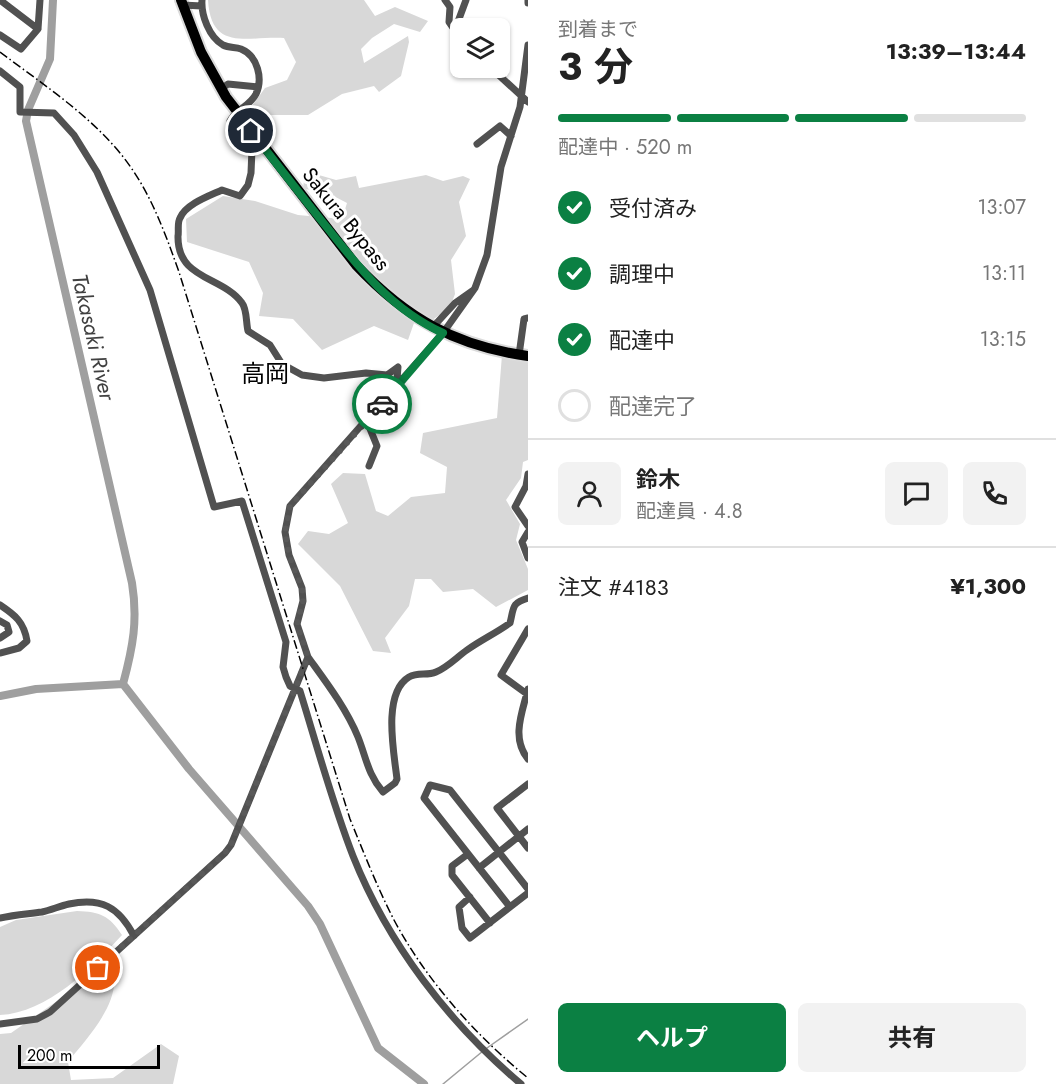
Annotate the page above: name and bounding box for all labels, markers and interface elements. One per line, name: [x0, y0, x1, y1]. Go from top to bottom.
text: 到着まで: [558, 15, 638, 44]
map controls: [450, 18, 510, 78]
button: layers: [450, 18, 510, 78]
text: 13:39–13:44: [886, 35, 1026, 67]
text: 3 分: [558, 38, 633, 95]
pin: [225, 105, 276, 156]
icon: home: [234, 114, 267, 147]
text: 配達中 · 520 m: [558, 133, 692, 162]
street label: Sakura Bypass: [295, 161, 397, 277]
icon: check: [558, 191, 591, 224]
text: 受付済み: [609, 192, 697, 224]
text: 13:07: [978, 193, 1026, 222]
icon: check: [558, 257, 591, 290]
text: 調理中: [609, 258, 675, 290]
text: 13:11: [982, 259, 1026, 288]
water label: Takasaki River: [64, 271, 124, 405]
icon: check: [558, 323, 591, 356]
text: 配達中: [609, 324, 675, 356]
text: 13:15: [980, 325, 1026, 354]
district label: 高岡: [241, 356, 289, 391]
courier: [352, 374, 412, 434]
icon: car: [366, 388, 399, 421]
text: 配達完了: [609, 390, 697, 422]
button: person: [558, 462, 621, 525]
button: chat: [885, 462, 948, 525]
button: phone: [963, 462, 1026, 525]
text: 鈴木: [636, 463, 680, 495]
text: 配達員 · 4.8: [636, 497, 743, 526]
text: ¥1,300: [950, 570, 1026, 602]
text: 注文 #4183: [558, 571, 669, 603]
pin: [72, 942, 123, 993]
icon: bag: [81, 951, 114, 984]
button: ヘルプ: [558, 1003, 786, 1072]
button: 共有: [798, 1003, 1026, 1072]
scale bar: [18, 1042, 160, 1070]
text: 200 m: [27, 1044, 73, 1067]

